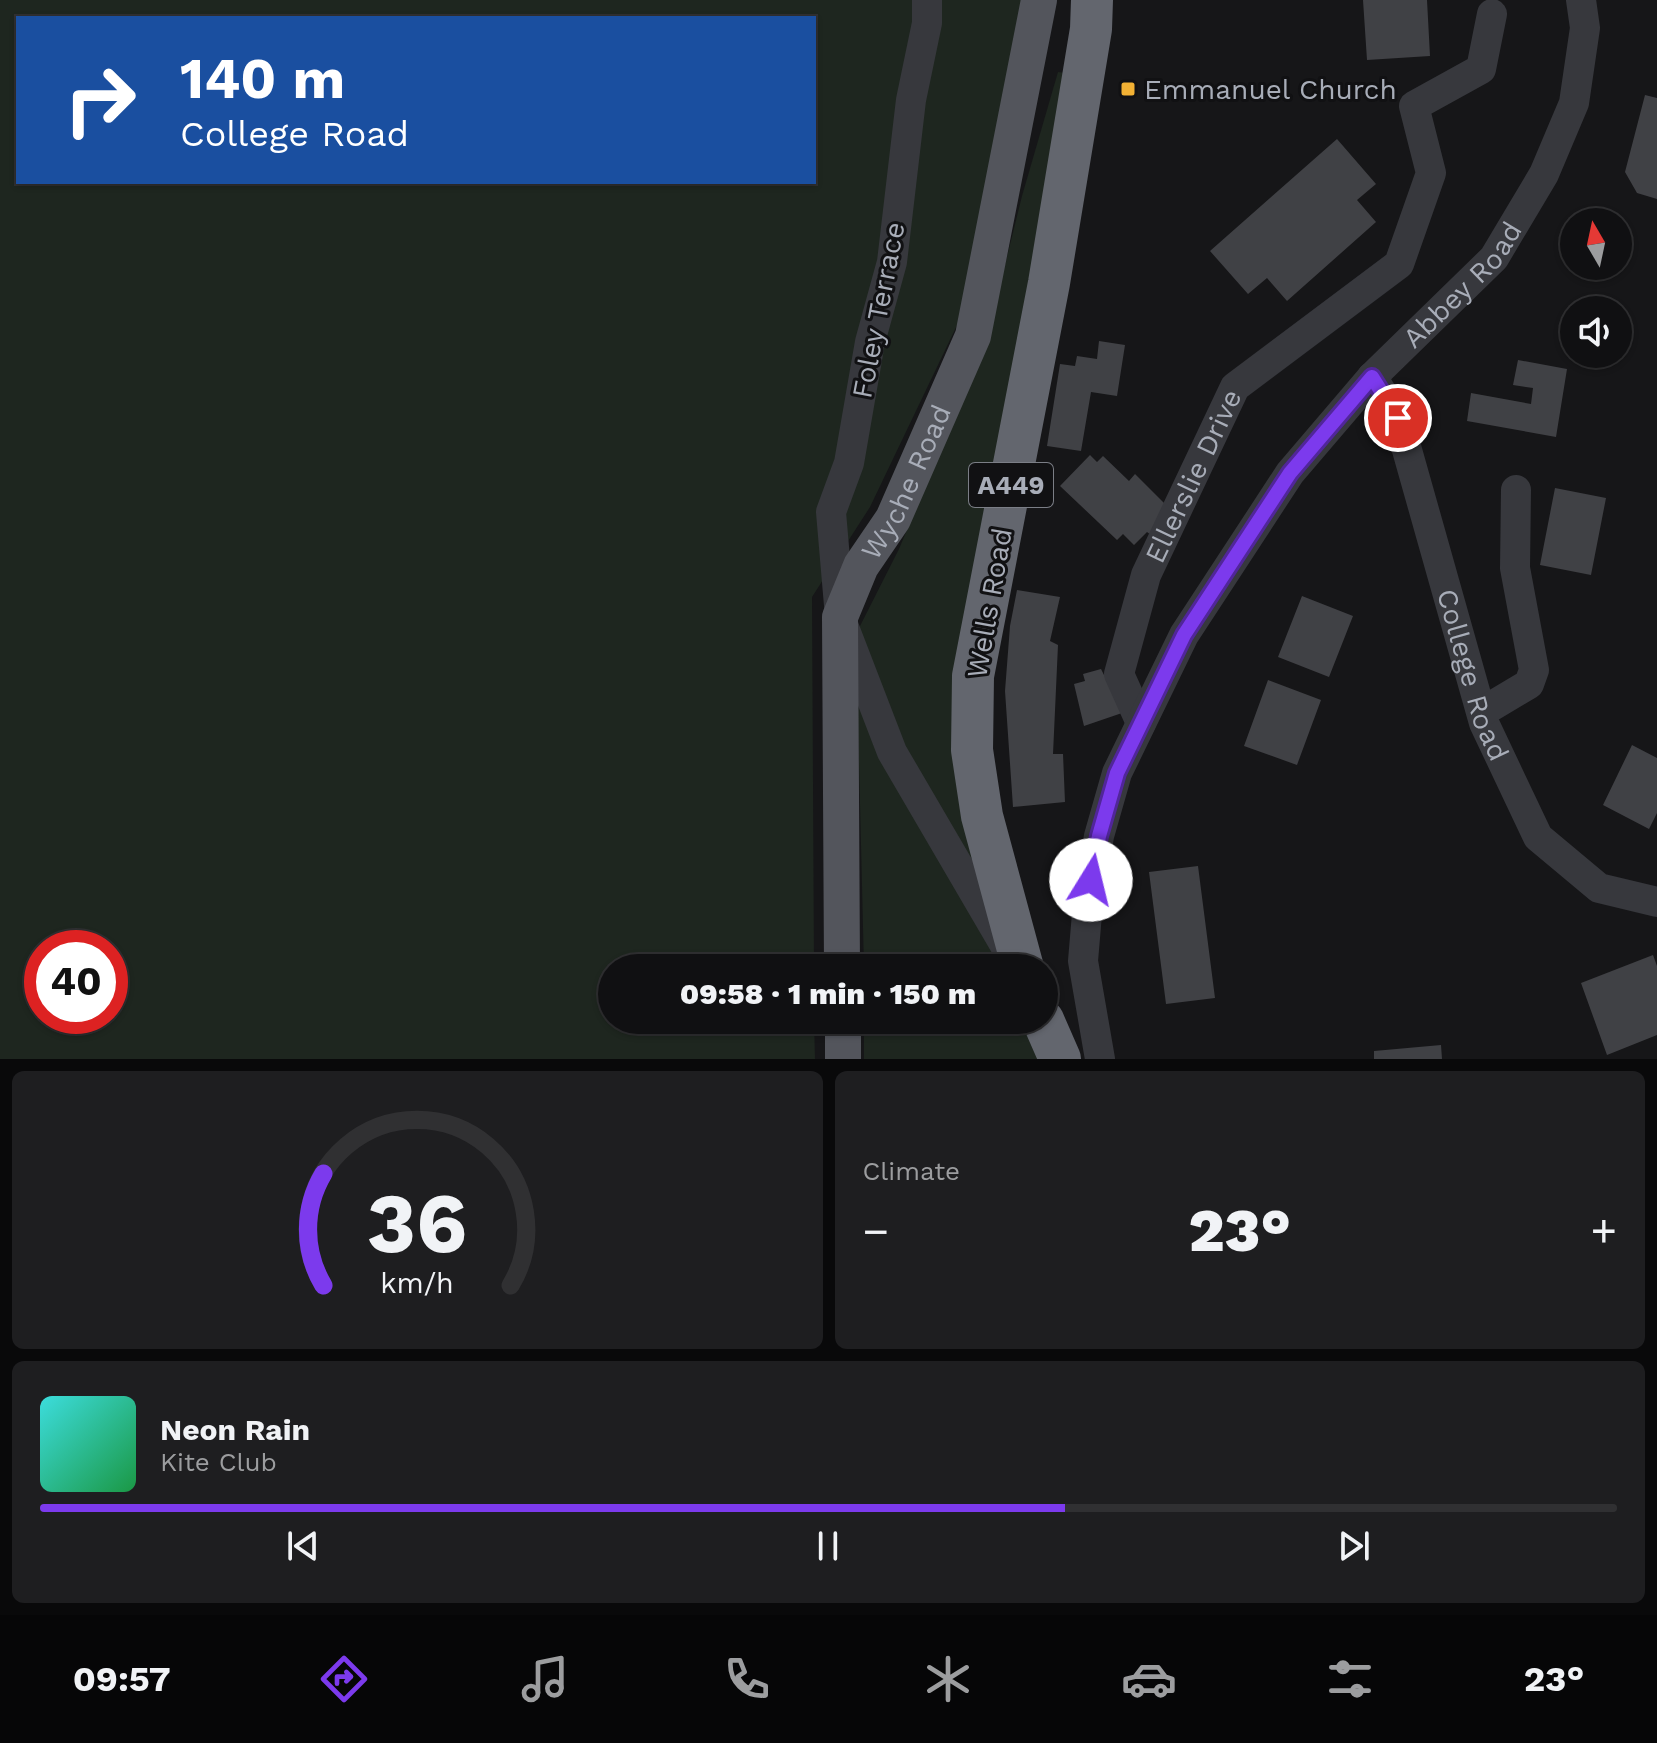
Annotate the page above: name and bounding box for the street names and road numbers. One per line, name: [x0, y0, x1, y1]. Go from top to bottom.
street label: Abbey Road: [1396, 216, 1529, 355]
street label: Foley Terrace: [845, 219, 912, 401]
street label: Ellerslie Drive: [1138, 384, 1249, 568]
street label: Wyche Road: [854, 400, 958, 566]
road number: A449: [969, 463, 1053, 507]
street label: Wells Road: [960, 525, 1019, 681]
street label: College Road: [1430, 585, 1515, 766]

